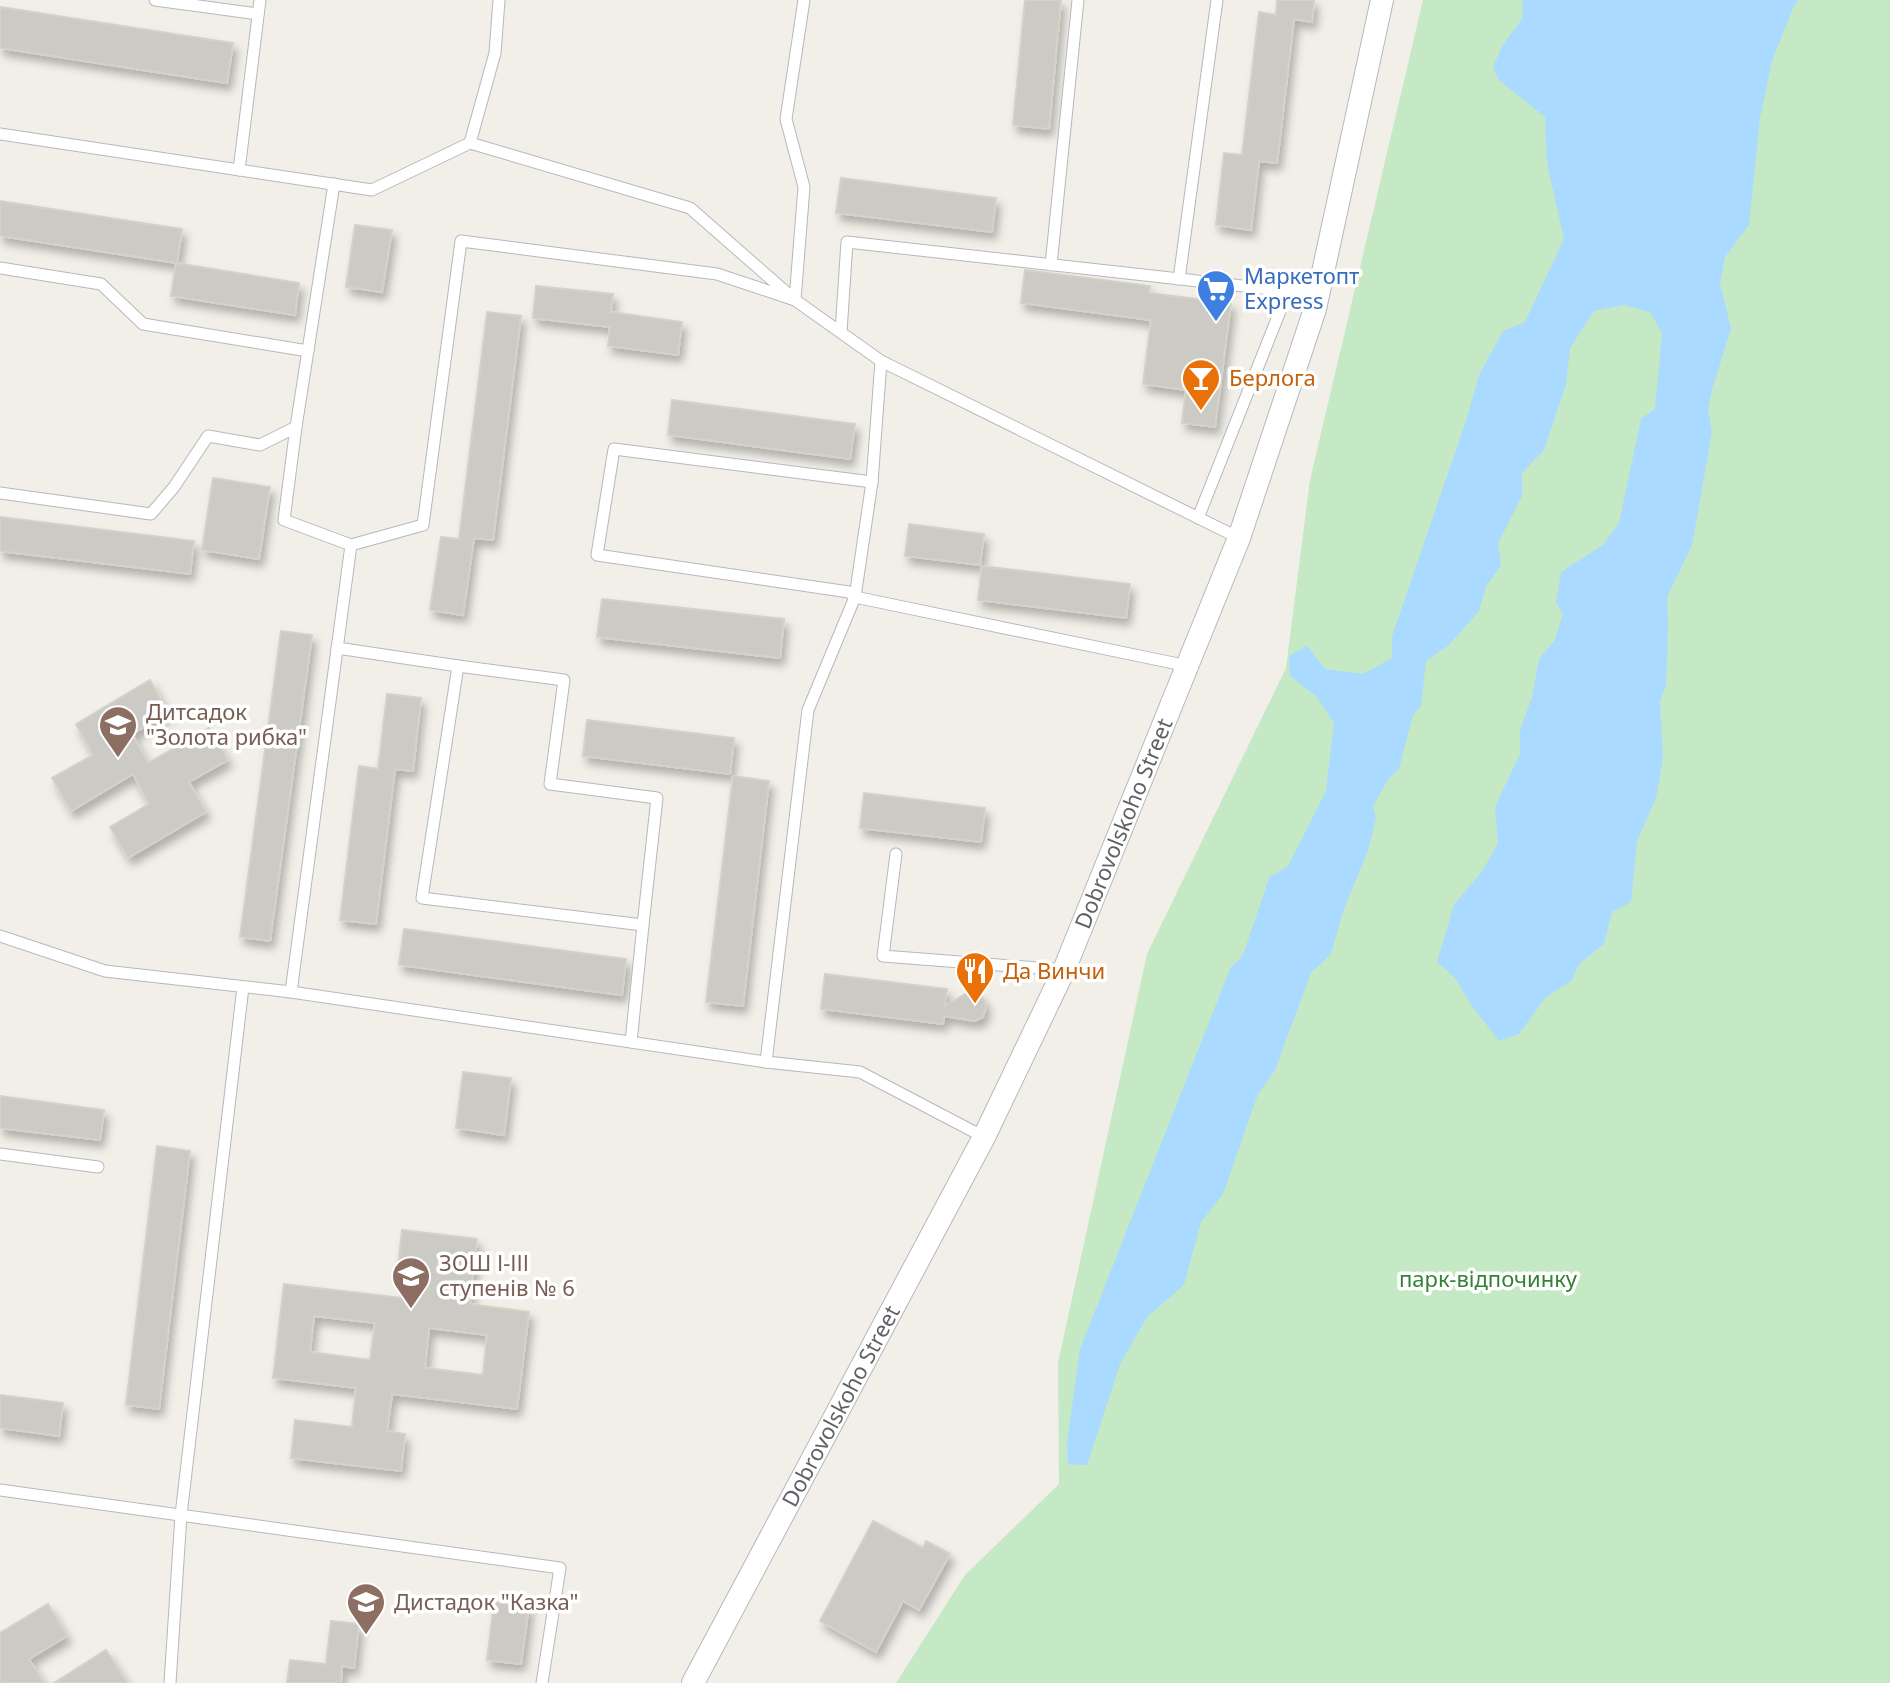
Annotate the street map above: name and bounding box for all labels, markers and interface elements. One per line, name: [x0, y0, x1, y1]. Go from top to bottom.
place label: Маркетопт Express: [1244, 260, 1359, 315]
supermarket icon: Маркетопт Express: [1195, 268, 1237, 323]
bar icon: Берлога: [1180, 357, 1222, 412]
place label: Берлога: [1229, 362, 1316, 392]
place label: Дитсадок "Золота рибка": [146, 696, 307, 751]
school or university icon: Дитсадок "Золота рибка": [97, 704, 139, 759]
street label: Dobrovolskoho Street: [1066, 713, 1178, 933]
restaurant icon: Да Винчи: [954, 950, 996, 1005]
place label: Да Винчи: [1003, 955, 1105, 985]
place label: ЗОШ І-ІІІ ступенів № 6: [439, 1247, 575, 1302]
school or university icon: ЗОШ І-ІІІ ступенів № 6: [390, 1255, 432, 1310]
park label: парк-відпочинку: [1399, 1263, 1578, 1293]
street label: Dobrovolskoho Street: [774, 1299, 906, 1511]
school or university icon: Дистадок "Казка": [345, 1581, 387, 1636]
place label: Дистадок "Казка": [394, 1586, 579, 1616]

